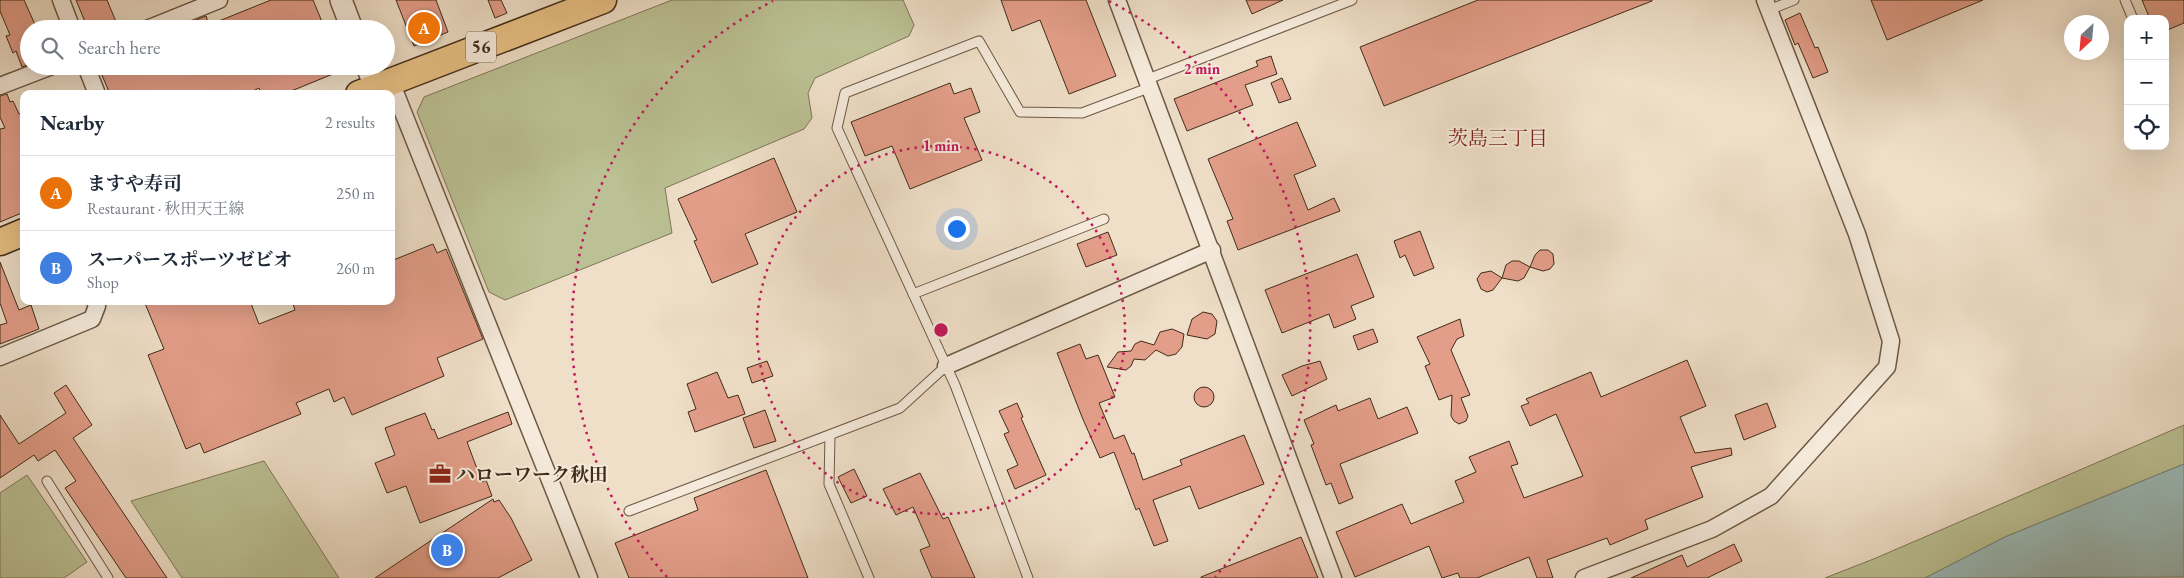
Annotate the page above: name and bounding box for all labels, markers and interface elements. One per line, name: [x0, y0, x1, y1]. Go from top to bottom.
pin: A: [408, 9, 440, 47]
north arrow: [2064, 15, 2109, 60]
map controls: [2124, 15, 2169, 150]
button: +: [2124, 15, 2169, 60]
search box: [20, 20, 395, 75]
road number: 56: [466, 32, 496, 62]
icon: search: [38, 34, 66, 62]
text: Search here: [78, 35, 160, 60]
text: 2 min: [1184, 59, 1221, 78]
button: −: [2124, 60, 2169, 105]
button: locate: [2124, 105, 2169, 150]
text: Nearby: [40, 109, 104, 136]
text: 2 results: [325, 112, 375, 133]
district label: 茨島三丁目: [1448, 125, 1548, 151]
text: 1 min: [923, 136, 960, 155]
text: ますや寿司: [87, 171, 182, 196]
text: A: [50, 183, 62, 204]
text: 250 m: [336, 183, 375, 204]
text: Restaurant · 秋田天王線: [87, 198, 244, 219]
your location: [944, 216, 970, 242]
text: スーパースポーツゼビオ: [87, 247, 292, 272]
text: B: [51, 258, 61, 279]
text: 260 m: [336, 258, 375, 279]
text: Shop: [87, 272, 119, 293]
centre of rings: [932, 321, 950, 339]
office icon: ハローワーク秋田: [427, 461, 453, 487]
place label: ハローワーク秋田: [456, 462, 608, 487]
pin: B: [431, 531, 463, 569]

